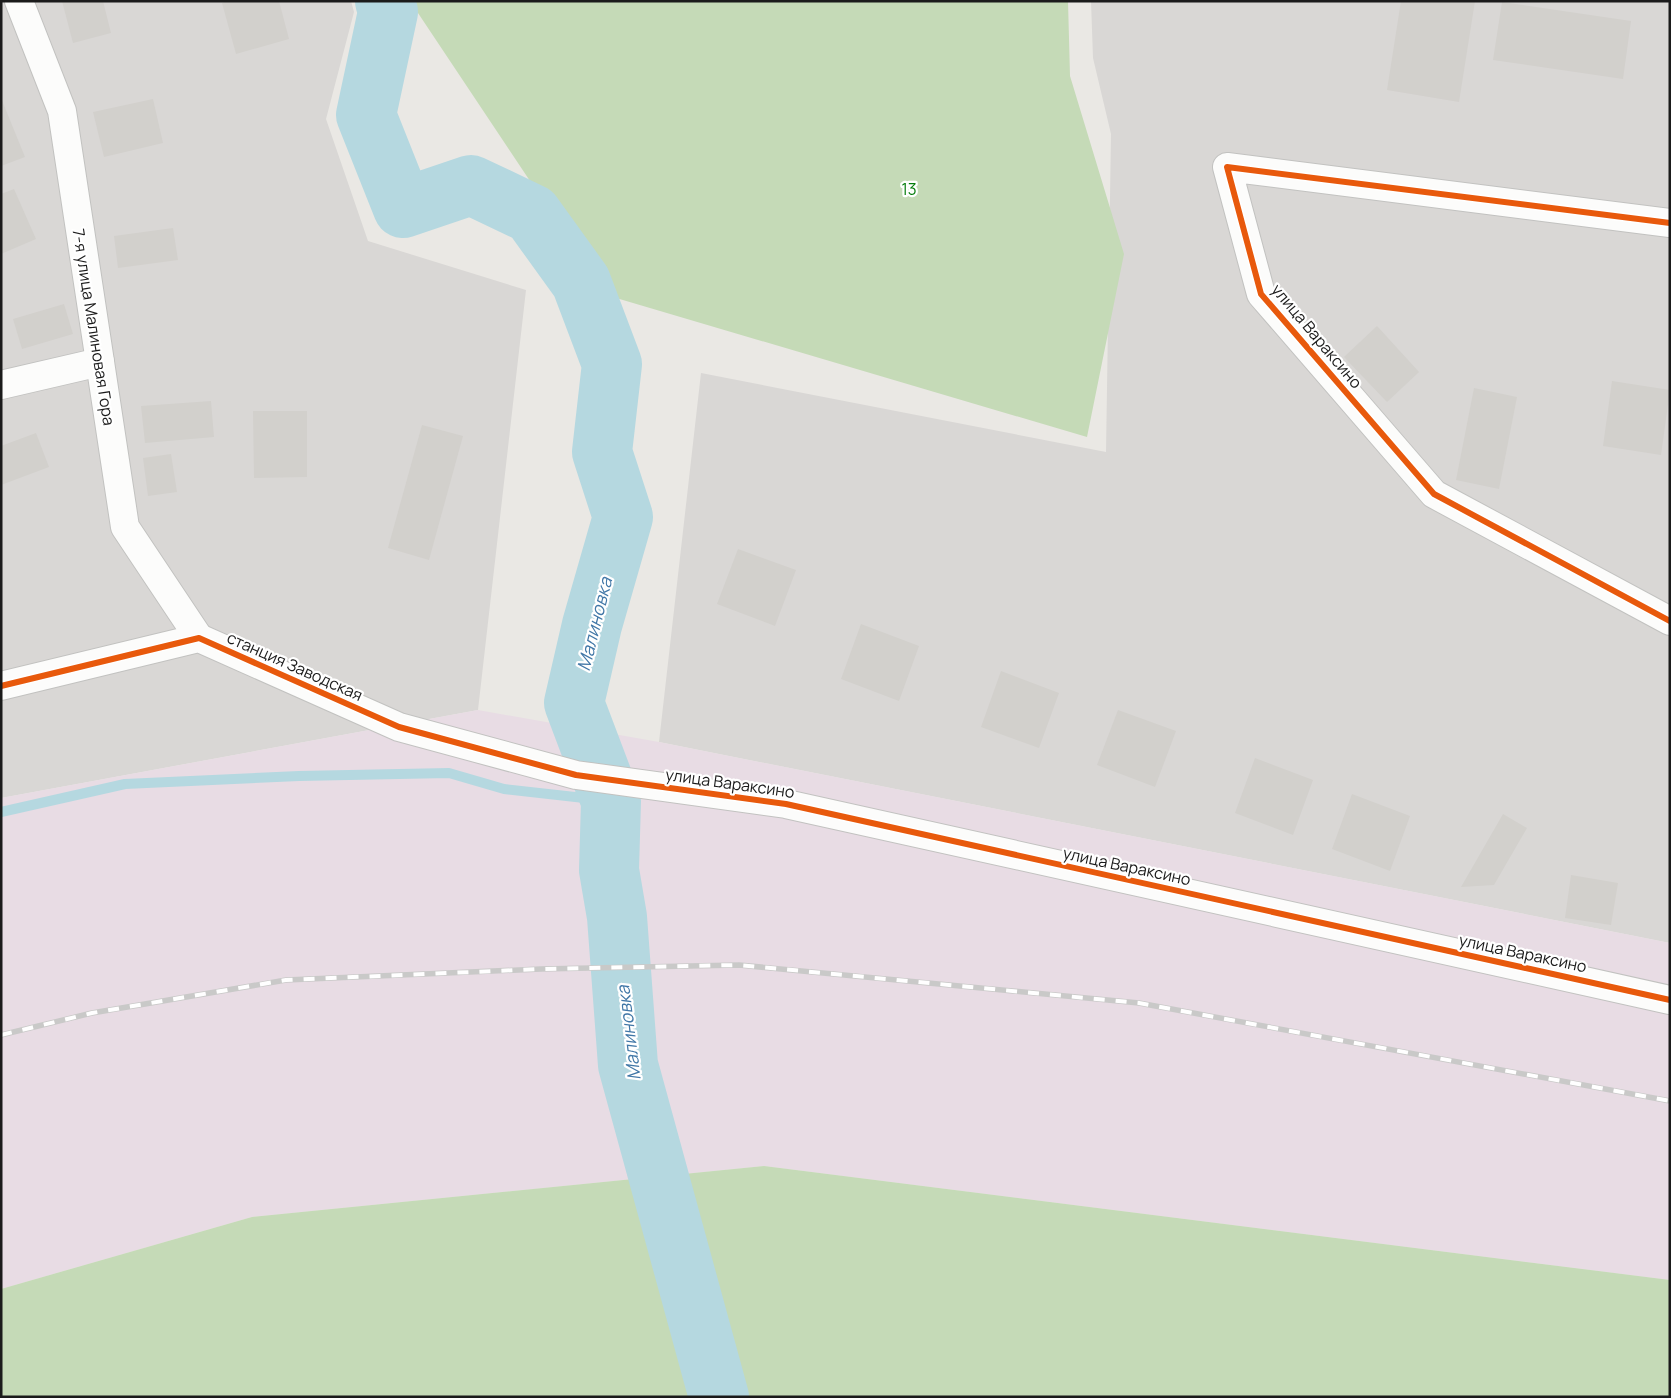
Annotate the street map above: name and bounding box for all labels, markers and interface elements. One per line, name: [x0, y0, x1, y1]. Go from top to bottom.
park label: 13: [901, 178, 917, 200]
street label: 7-я улица Малиновая Гора: [68, 227, 120, 427]
street label: улица Вараксино: [1267, 279, 1367, 393]
water label: Малиновка: [571, 574, 617, 673]
street label: станция Заводская: [224, 626, 366, 706]
street label: улица Вараксино: [664, 763, 796, 803]
street label: улица Вараксино: [1061, 842, 1193, 890]
street label: улица Вараксино: [1457, 929, 1589, 977]
water label: Малиновка: [610, 983, 646, 1082]

